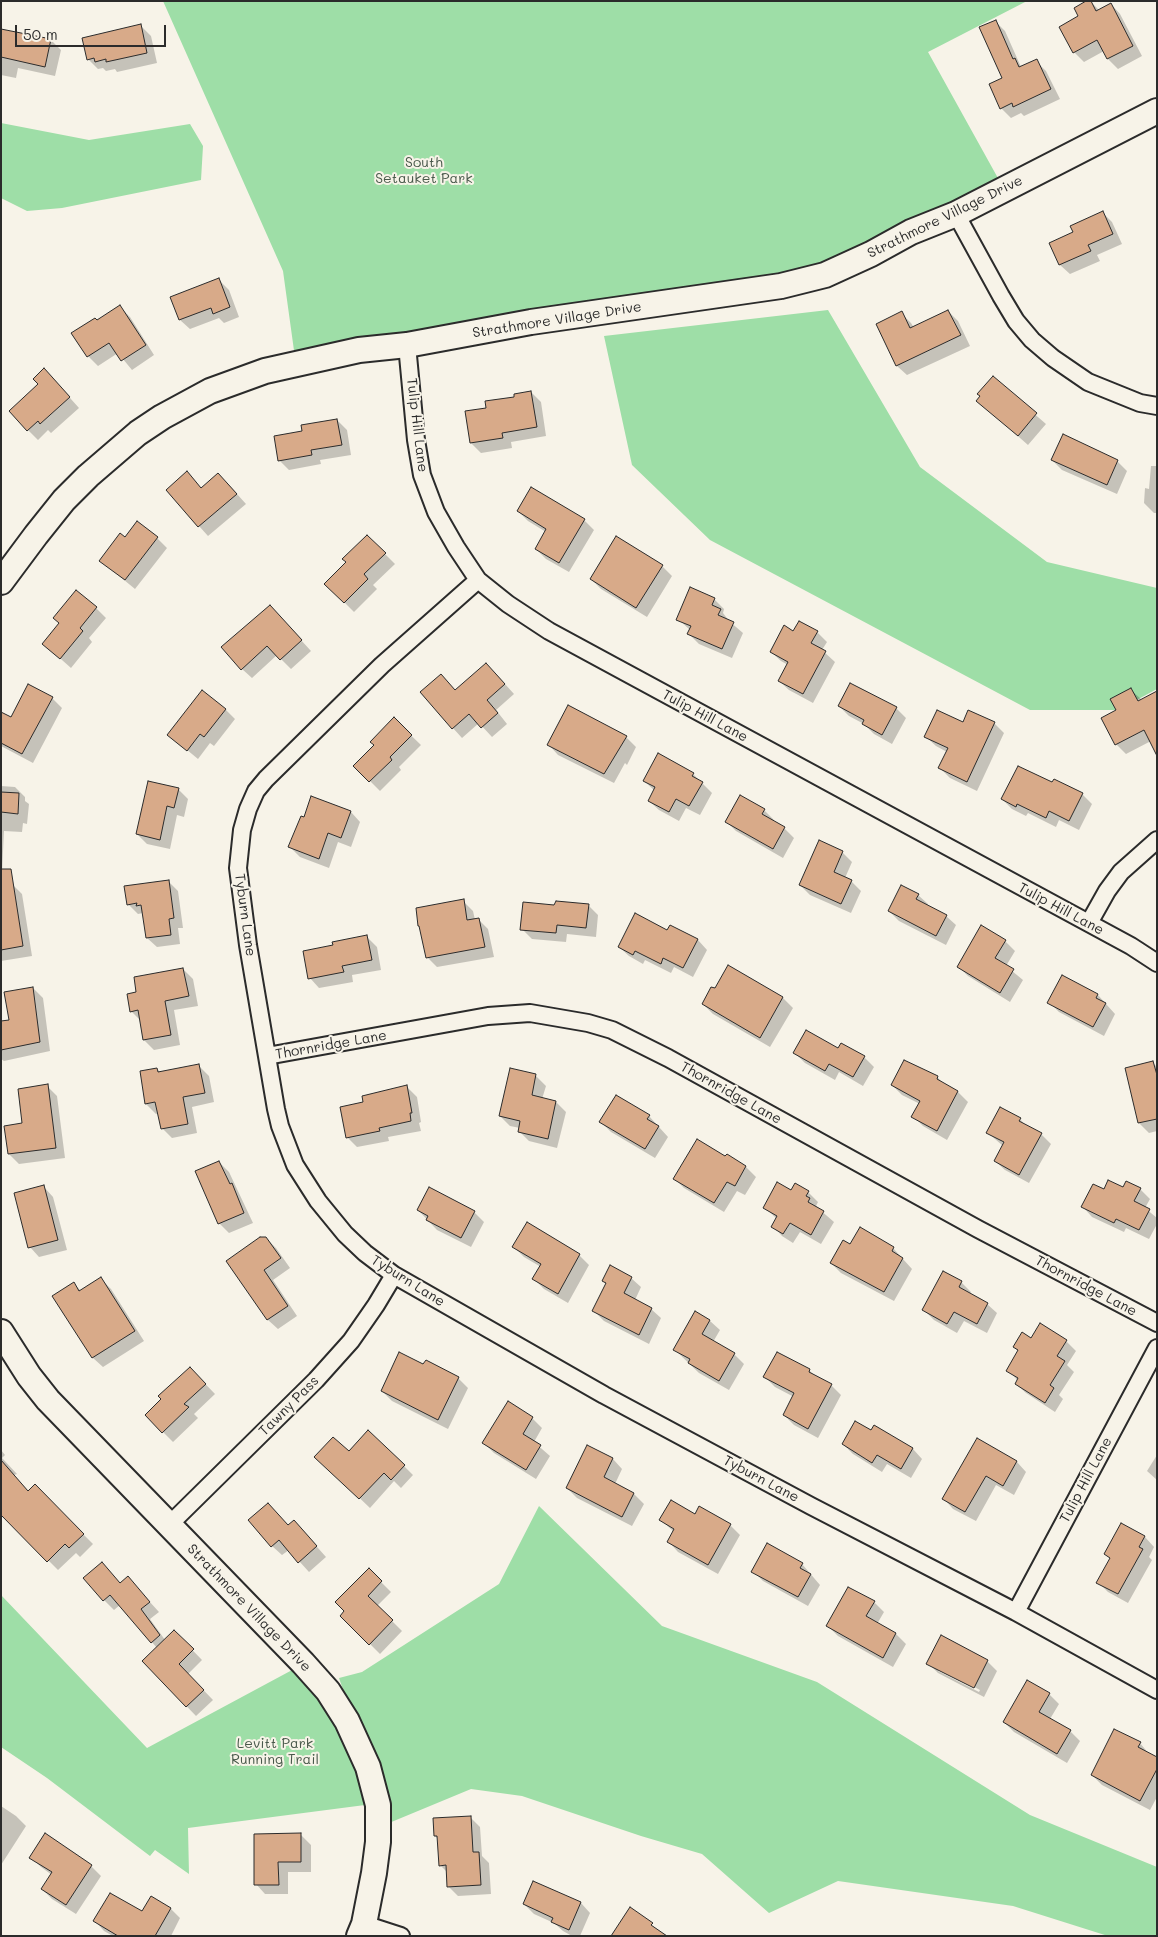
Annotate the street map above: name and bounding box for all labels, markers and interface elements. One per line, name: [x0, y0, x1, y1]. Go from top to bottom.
scale bar: [18, 15, 169, 47]
text: 50 m: [23, 24, 58, 44]
park label: South Setauket Park: [375, 155, 473, 188]
street label: Strathmore Village Drive: [865, 172, 1025, 262]
street label: Strathmore Village Drive: [471, 298, 643, 342]
street label: Tulip Hill Lane: [403, 377, 431, 473]
street label: Tulip Hill Lane: [659, 686, 751, 746]
street label: Tyburn Lane: [231, 873, 259, 957]
street label: Tulip Hill Lane: [1015, 879, 1107, 939]
street label: Thornridge Lane: [274, 1027, 388, 1063]
street label: Thornridge Lane: [678, 1058, 784, 1128]
street label: Tyburn Lane: [368, 1252, 448, 1310]
street label: Thornridge Lane: [1032, 1252, 1140, 1320]
street label: Tawny Pass: [256, 1373, 322, 1439]
street label: Tulip Hill Lane: [1056, 1434, 1116, 1526]
street label: Tyburn Lane: [720, 1452, 802, 1506]
street label: Strathmore Village Drive: [184, 1541, 314, 1675]
park label: Levitt Park Running Trail: [231, 1736, 319, 1768]

